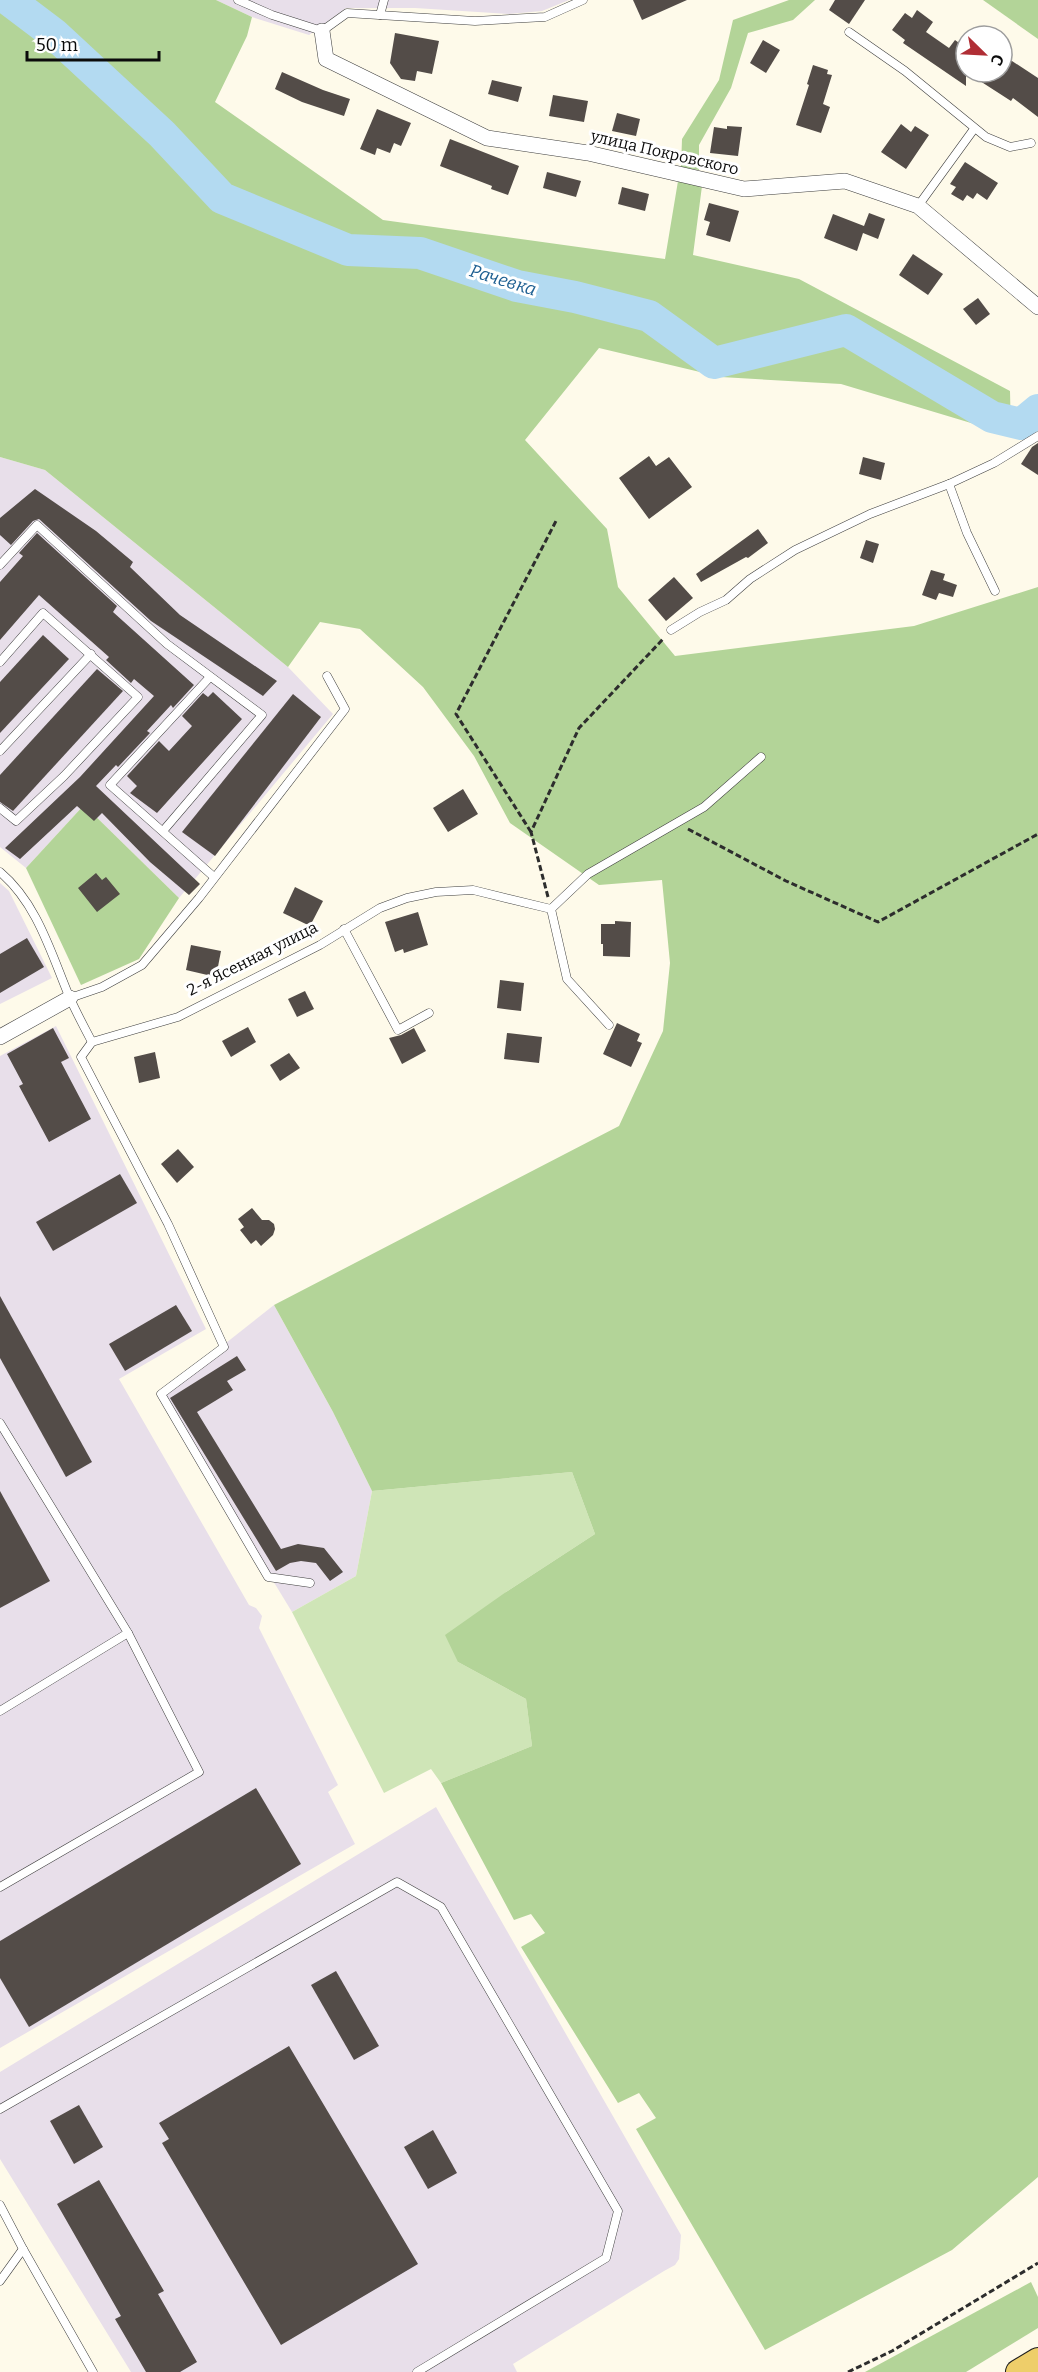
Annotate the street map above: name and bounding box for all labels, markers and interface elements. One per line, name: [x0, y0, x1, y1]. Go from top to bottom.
scale bar: [27, 24, 159, 62]
north arrow: [954, 24, 1014, 84]
text: 50 m: [36, 34, 78, 56]
text: С: [987, 51, 1008, 68]
street label: улица Покровского: [588, 126, 741, 179]
water label: Рачевка: [467, 259, 539, 301]
street label: 2-я Ясенная улица: [184, 917, 321, 1000]

